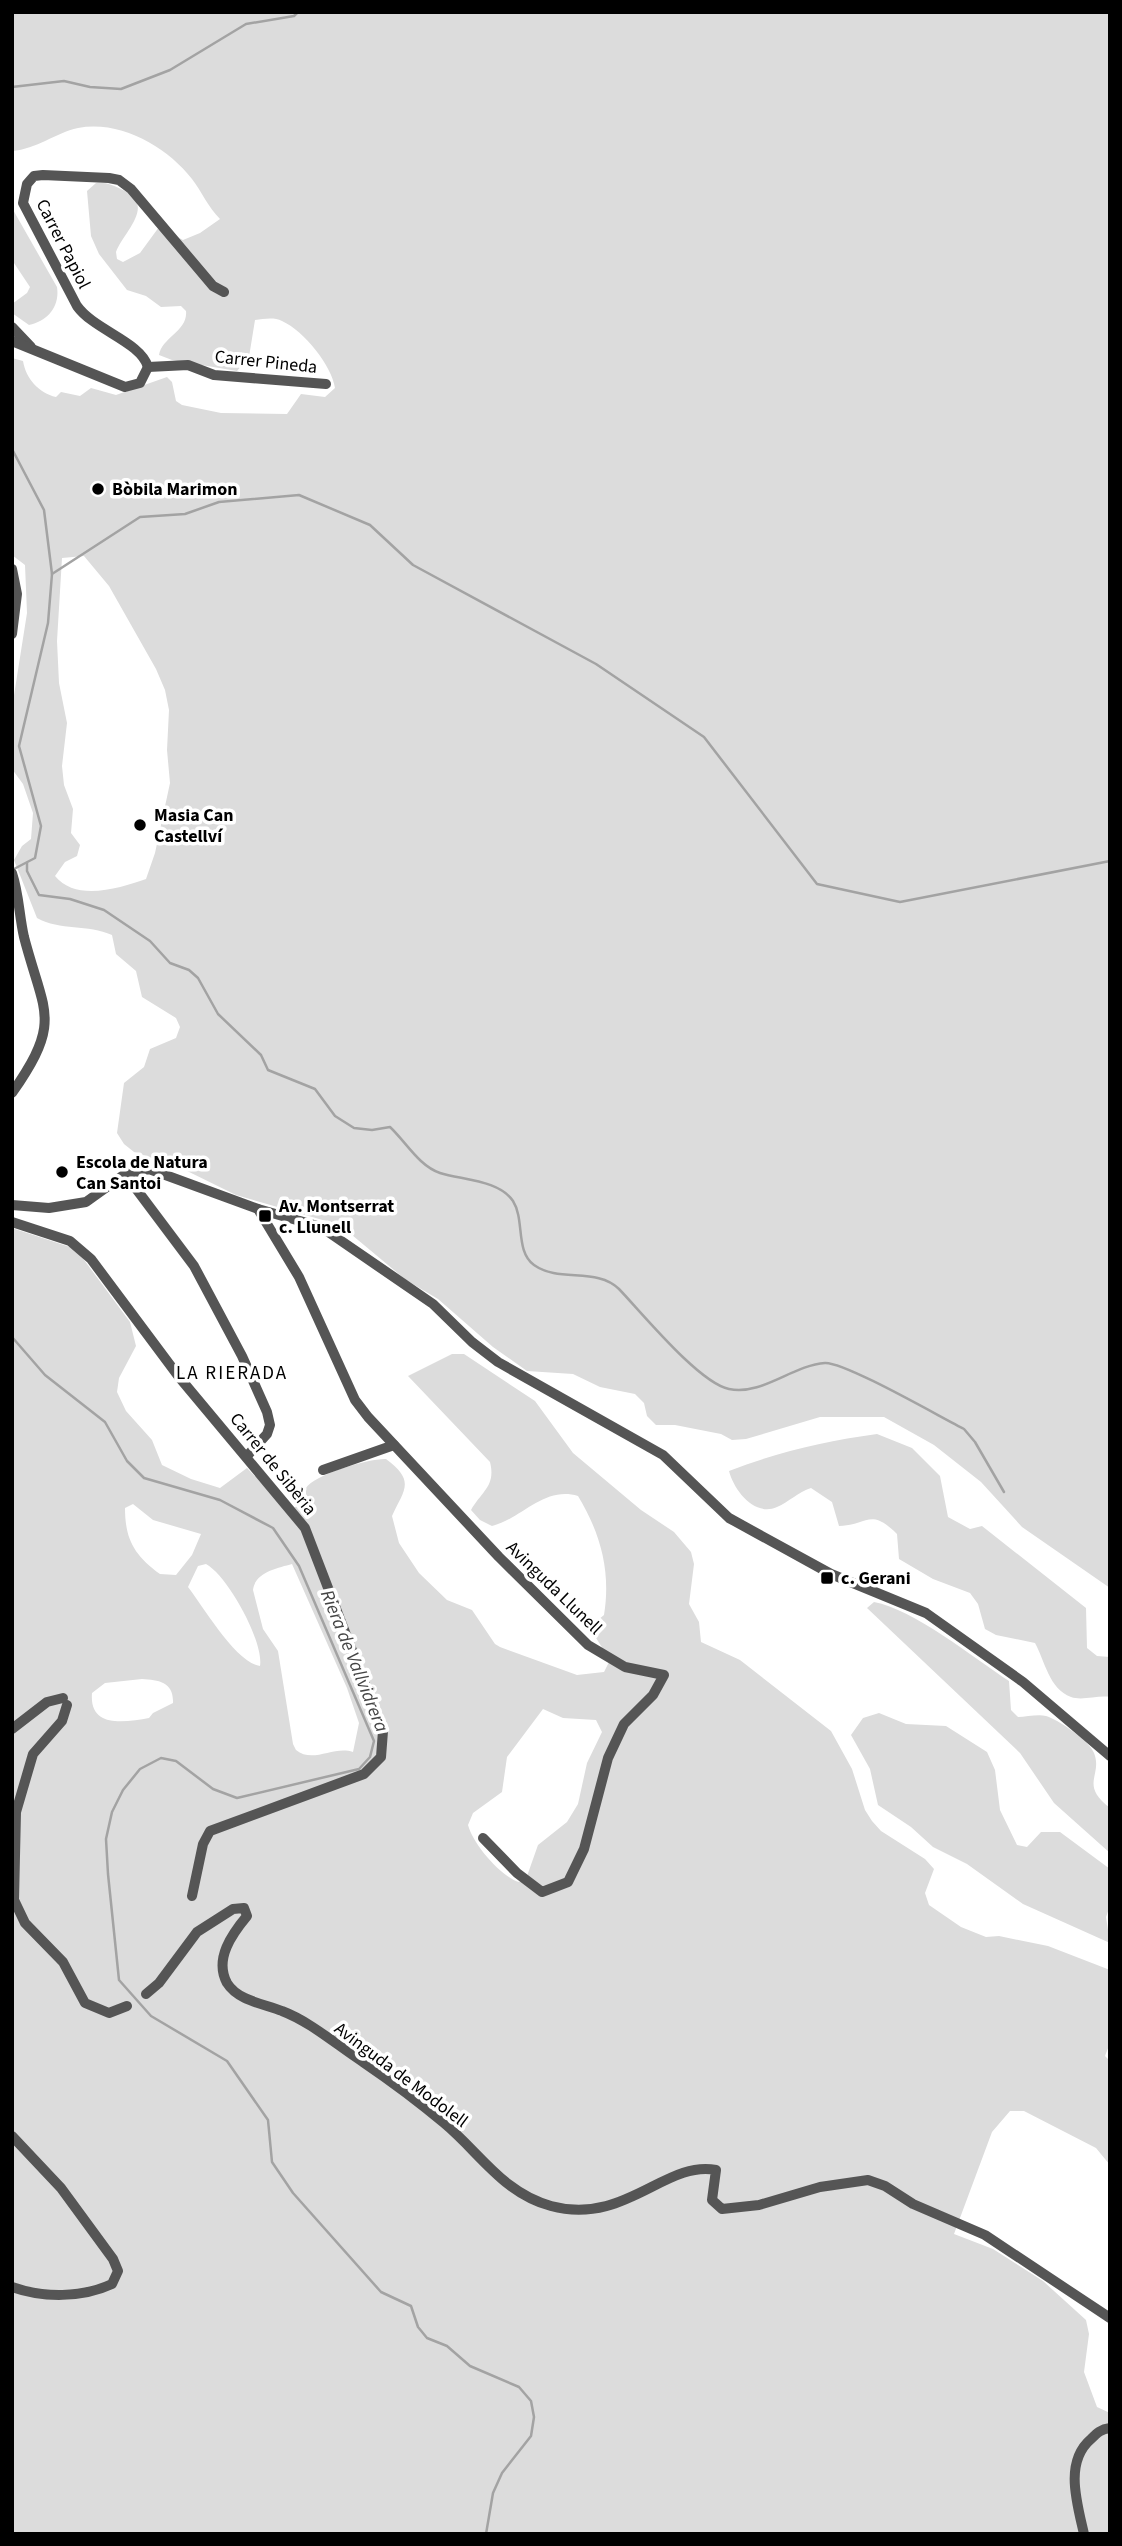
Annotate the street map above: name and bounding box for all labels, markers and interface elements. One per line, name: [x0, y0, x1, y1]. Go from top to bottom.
street label: Carrer Papiol: [30, 195, 96, 293]
street label: Carrer Pineda: [214, 344, 318, 380]
place label: Bòbila Marimon: [112, 477, 237, 502]
marker: Bòbila Marimon: [90, 481, 106, 497]
place label: Masia Can Castellví: [154, 803, 234, 849]
marker: Masia Can Castellví: [132, 817, 148, 833]
place label: Escola de Natura Can Santoi: [76, 1150, 208, 1196]
marker: Escola de Natura Can Santoi: [54, 1164, 70, 1180]
place label: Av. Montserrat c. Llunell: [278, 1194, 394, 1240]
marker: Av. Montserrat c. Llunell: [257, 1208, 273, 1224]
district label: LA RIERADA: [176, 1360, 288, 1387]
street label: Carrer de Sibèria: [224, 1407, 322, 1521]
street label: Avinguda Llunell: [500, 1536, 608, 1640]
place label: c. Gerani: [841, 1566, 911, 1591]
marker: c. Gerani: [819, 1570, 835, 1586]
water label: Riera de Vallvidrera: [313, 1586, 395, 1736]
street label: Avinguda de Modolell: [329, 2016, 473, 2134]

